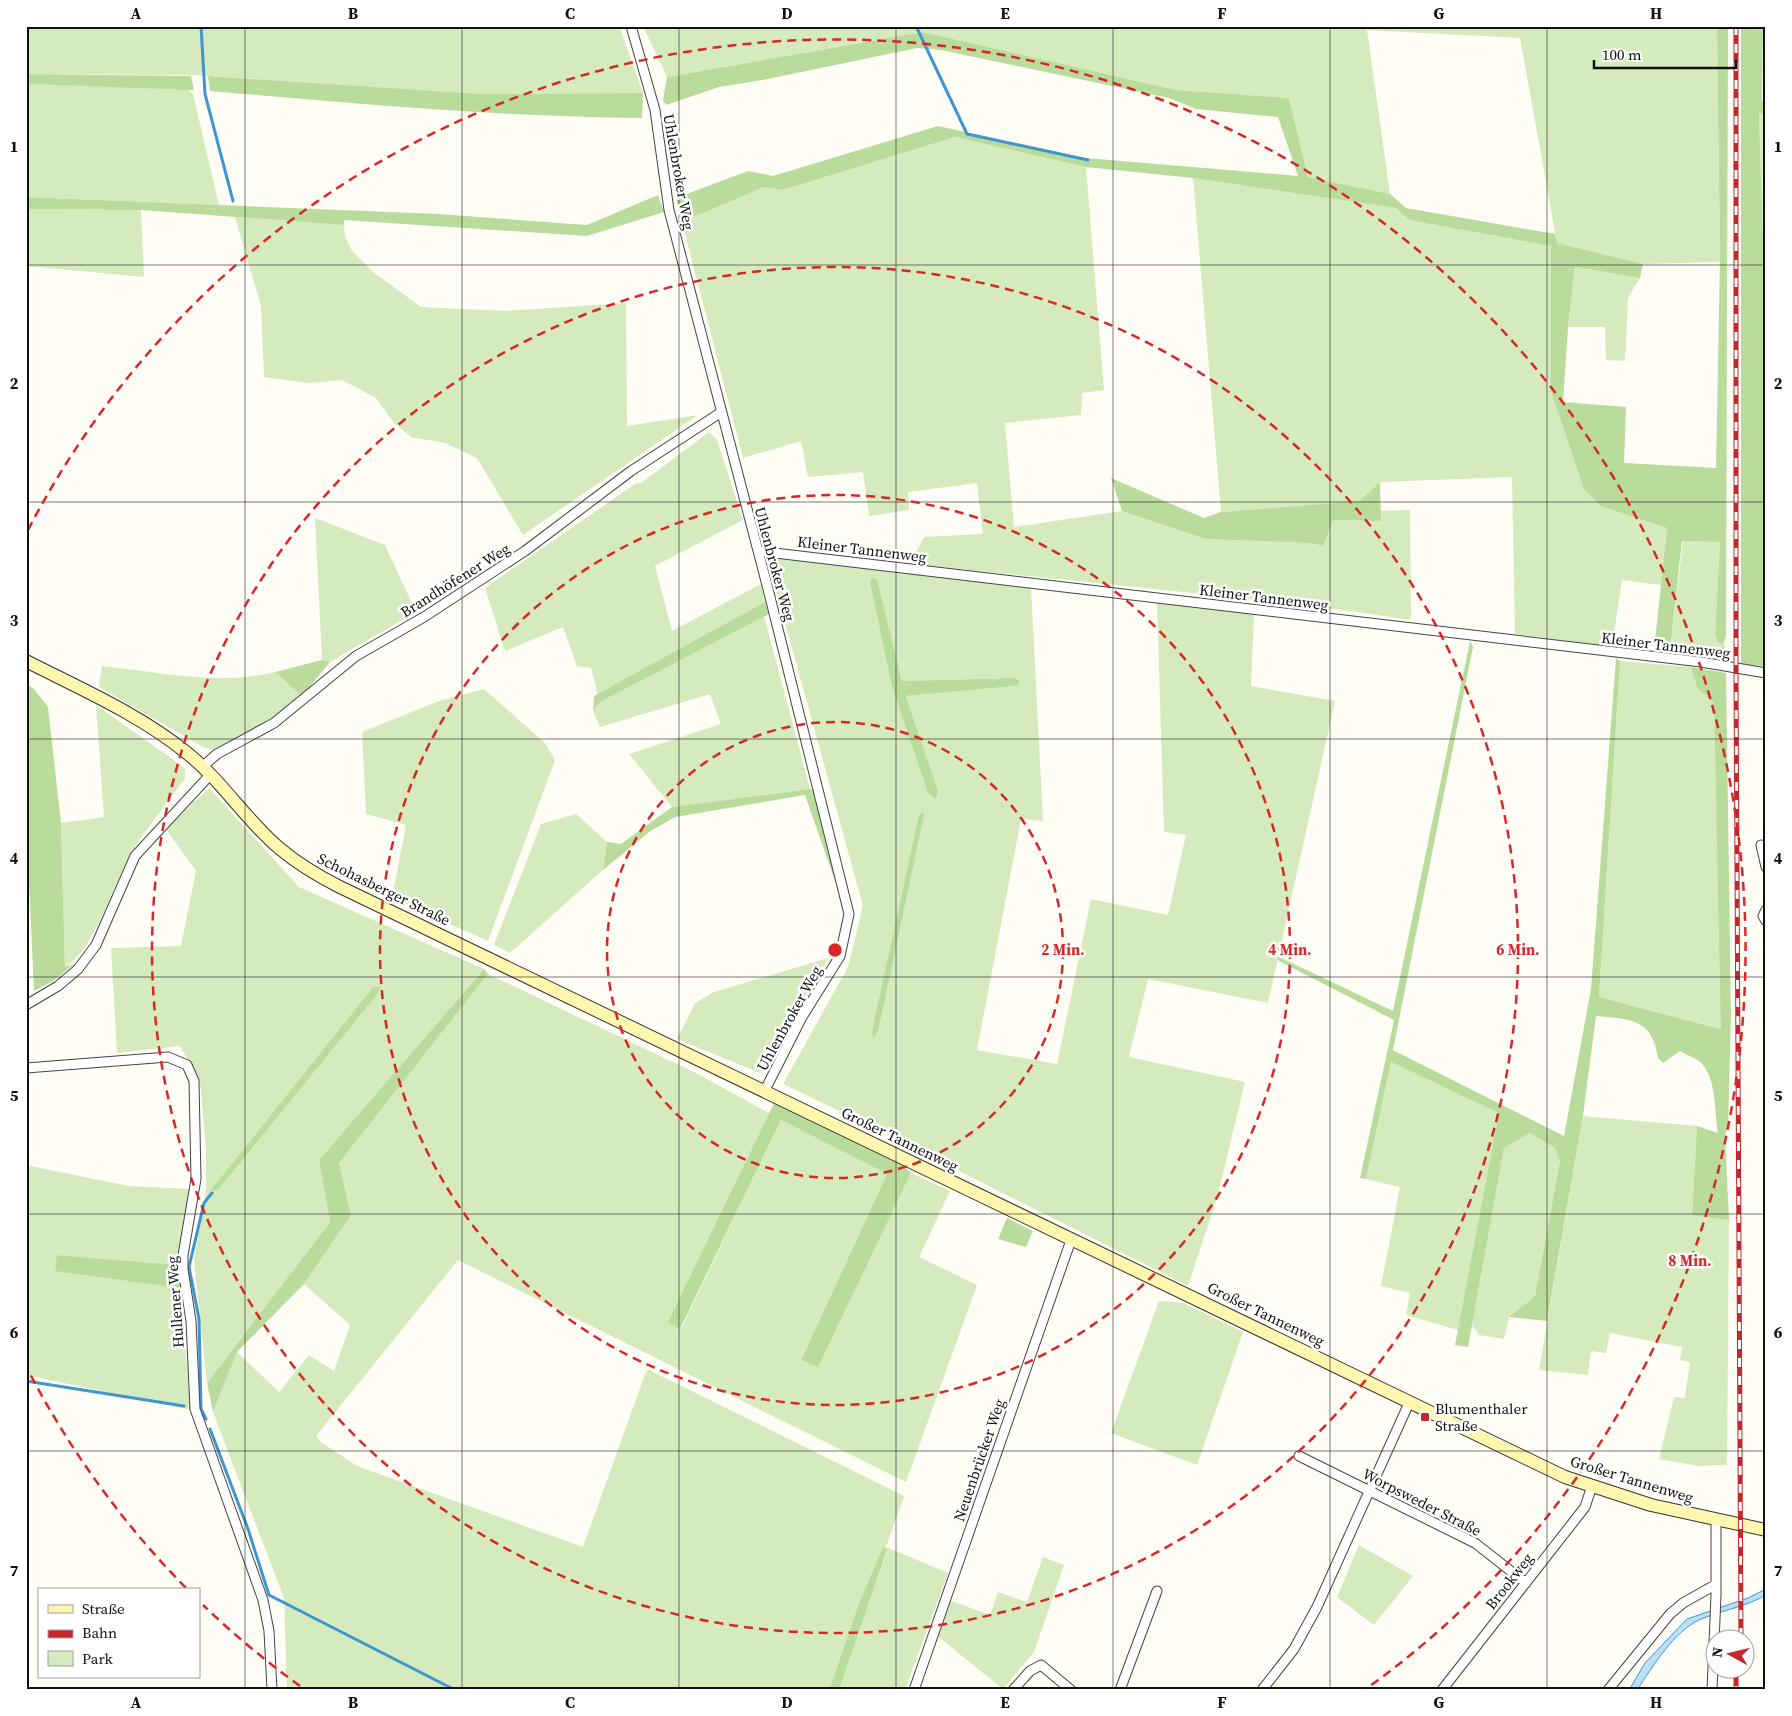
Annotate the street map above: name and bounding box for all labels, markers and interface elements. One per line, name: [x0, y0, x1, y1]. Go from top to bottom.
text: A: [131, 2, 142, 24]
text: B: [348, 2, 359, 24]
text: C: [565, 2, 575, 24]
text: D: [781, 2, 793, 24]
text: E: [1000, 2, 1010, 24]
text: F: [1217, 2, 1227, 24]
text: G: [1434, 2, 1445, 24]
text: H: [1650, 2, 1662, 24]
scale bar: [1594, 38, 1737, 70]
text: 100 m: [1602, 44, 1642, 65]
street label: Uhlenbroker Weg: [658, 112, 700, 232]
text: 1: [10, 135, 18, 157]
text: 1: [1774, 135, 1782, 157]
text: 2: [10, 372, 19, 394]
text: 2: [1774, 372, 1783, 394]
street label: Uhlenbroker Weg: [750, 504, 800, 624]
street label: Kleiner Tannenweg: [796, 531, 928, 567]
street label: Brandhöfener Weg: [396, 538, 514, 622]
street label: Kleiner Tannenweg: [1198, 579, 1330, 615]
text: 3: [10, 609, 19, 631]
text: 3: [1774, 609, 1783, 631]
street label: Kleiner Tannenweg: [1600, 627, 1732, 663]
text: 4: [10, 847, 19, 869]
text: 4: [1774, 847, 1783, 869]
street label: Schohasberger Straße: [314, 848, 454, 930]
text: 2 Min.: [1041, 939, 1085, 960]
text: 4 Min.: [1268, 939, 1312, 960]
text: 6 Min.: [1496, 939, 1540, 960]
centre of rings: [826, 941, 844, 959]
street label: Uhlenbroker Weg: [751, 961, 827, 1075]
text: 5: [10, 1084, 19, 1106]
text: 5: [1774, 1084, 1783, 1106]
street label: Großer Tannenweg: [838, 1102, 962, 1177]
text: 8 Min.: [1668, 1250, 1712, 1271]
street label: Hullener Weg: [161, 1255, 189, 1349]
street label: Großer Tannenweg: [1204, 1277, 1328, 1352]
text: 6: [10, 1321, 19, 1343]
text: 6: [1774, 1321, 1783, 1343]
street label: Neuenbrücker Weg: [948, 1396, 1010, 1524]
place label: Blumenthaler Straße: [1435, 1398, 1528, 1436]
marker: Blumenthaler Straße: [1419, 1411, 1431, 1423]
street label: Großer Tannenweg: [1568, 1450, 1696, 1508]
street label: Worpsweder Straße: [1359, 1463, 1485, 1541]
street label: Brookweg: [1480, 1548, 1538, 1614]
text: 7: [10, 1559, 19, 1581]
text: 7: [1774, 1559, 1783, 1581]
legend: [38, 1588, 200, 1678]
text: Straße: [82, 1598, 125, 1619]
text: Bahn: [82, 1622, 117, 1643]
north arrow: [1704, 1628, 1754, 1678]
text: N: [1707, 1646, 1728, 1659]
text: Park: [82, 1648, 114, 1669]
text: A: [131, 1691, 142, 1713]
text: B: [348, 1691, 359, 1713]
text: C: [565, 1691, 575, 1713]
text: D: [781, 1691, 793, 1713]
text: E: [1000, 1691, 1010, 1713]
text: F: [1217, 1691, 1227, 1713]
text: G: [1434, 1691, 1445, 1713]
text: H: [1650, 1691, 1662, 1713]

